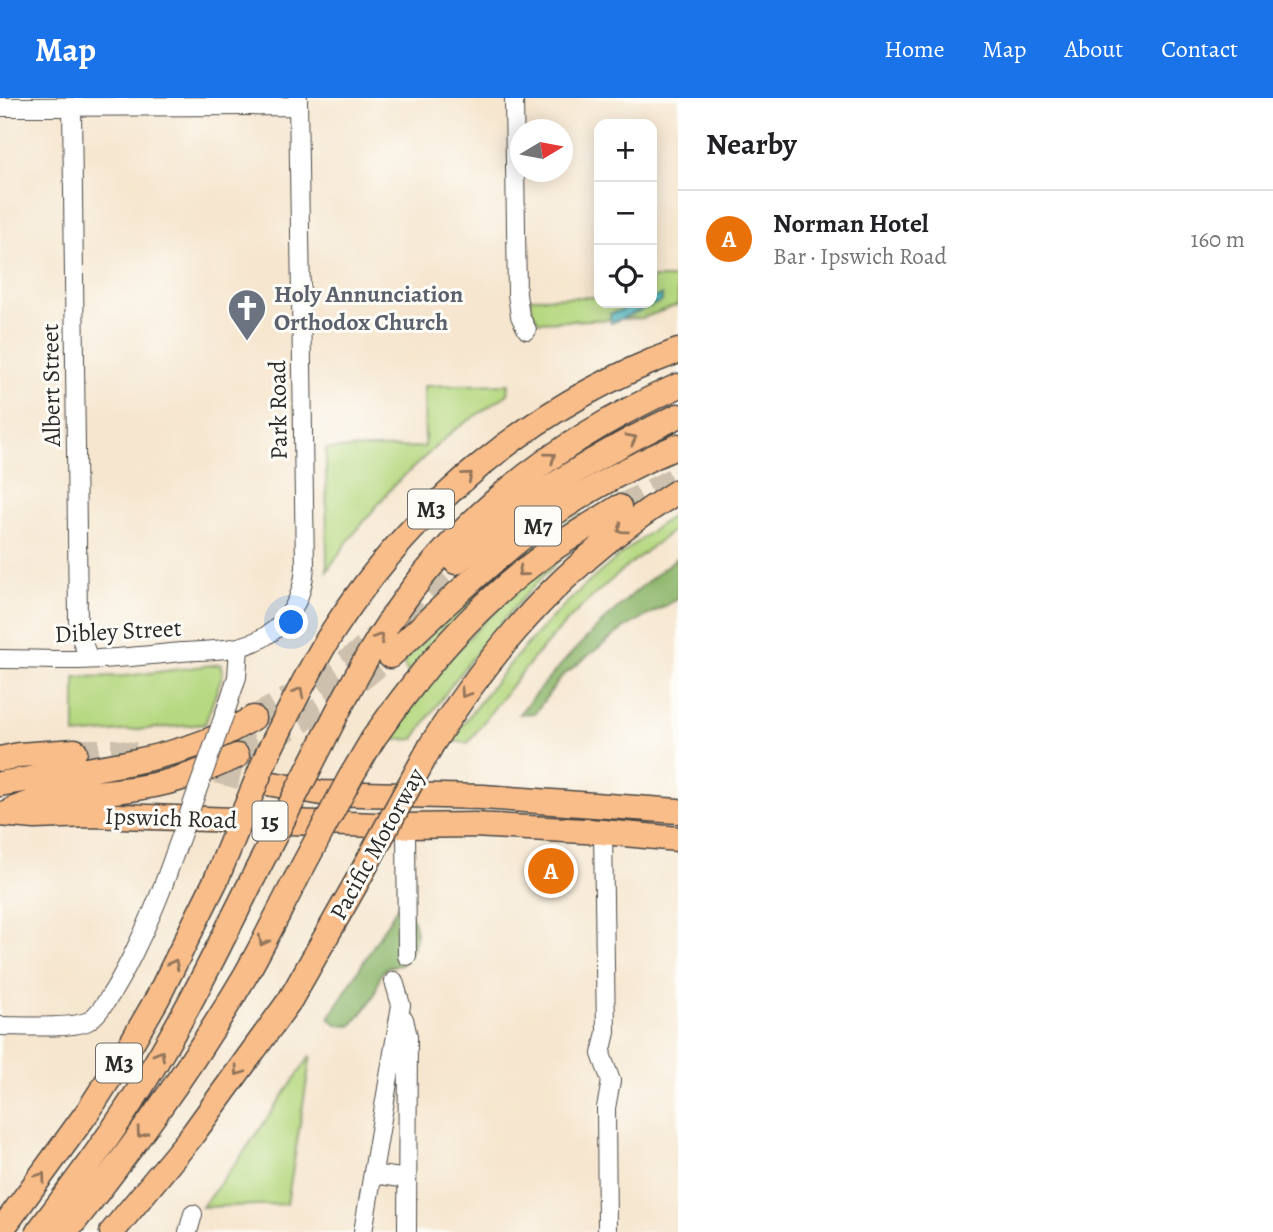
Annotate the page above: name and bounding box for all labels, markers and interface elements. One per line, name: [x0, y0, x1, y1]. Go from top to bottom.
text: Map: [35, 27, 96, 72]
text: Home: [884, 33, 945, 65]
text: Map: [983, 33, 1027, 65]
text: About: [1065, 33, 1123, 65]
text: Contact: [1161, 33, 1238, 65]
north arrow: [510, 119, 573, 182]
map controls: [594, 119, 657, 308]
button: +: [594, 119, 657, 182]
text: Nearby: [706, 124, 797, 164]
button: −: [594, 182, 657, 245]
text: Norman Hotel: [773, 206, 929, 241]
text: A: [722, 224, 736, 255]
text: 160 m: [1191, 224, 1245, 255]
text: Bar · Ipswich Road: [773, 241, 947, 272]
button: locate: [594, 245, 657, 308]
place label: Holy Annunciation Orthodox Church: [274, 278, 464, 338]
church icon: Holy Annunciation Orthodox Church: [226, 287, 268, 342]
street label: Albert Street: [34, 323, 68, 448]
street label: Park Road: [261, 360, 295, 460]
one-way arrow: [625, 433, 637, 447]
one-way arrow: [543, 453, 556, 465]
one-way arrow: [461, 471, 473, 484]
road number: M3: [408, 490, 454, 528]
road number: M7: [515, 506, 561, 546]
one-way arrow: [617, 521, 630, 534]
one-way arrow: [518, 564, 530, 577]
your location: [274, 605, 308, 639]
street label: Dibley Street: [54, 612, 182, 650]
one-way arrow: [370, 633, 383, 646]
one-way arrow: [461, 685, 473, 698]
one-way arrow: [290, 687, 304, 699]
street label: Pacific Motorway: [322, 762, 432, 926]
street label: Ipswich Road: [104, 800, 238, 836]
road number: 15: [252, 802, 288, 841]
pin: A: [528, 845, 574, 897]
one-way arrow: [258, 934, 271, 947]
one-way arrow: [166, 959, 180, 971]
road number: M3: [96, 1044, 142, 1082]
one-way arrow: [152, 1049, 165, 1062]
one-way arrow: [234, 1063, 247, 1076]
one-way arrow: [137, 1125, 150, 1138]
one-way arrow: [33, 1173, 46, 1185]

